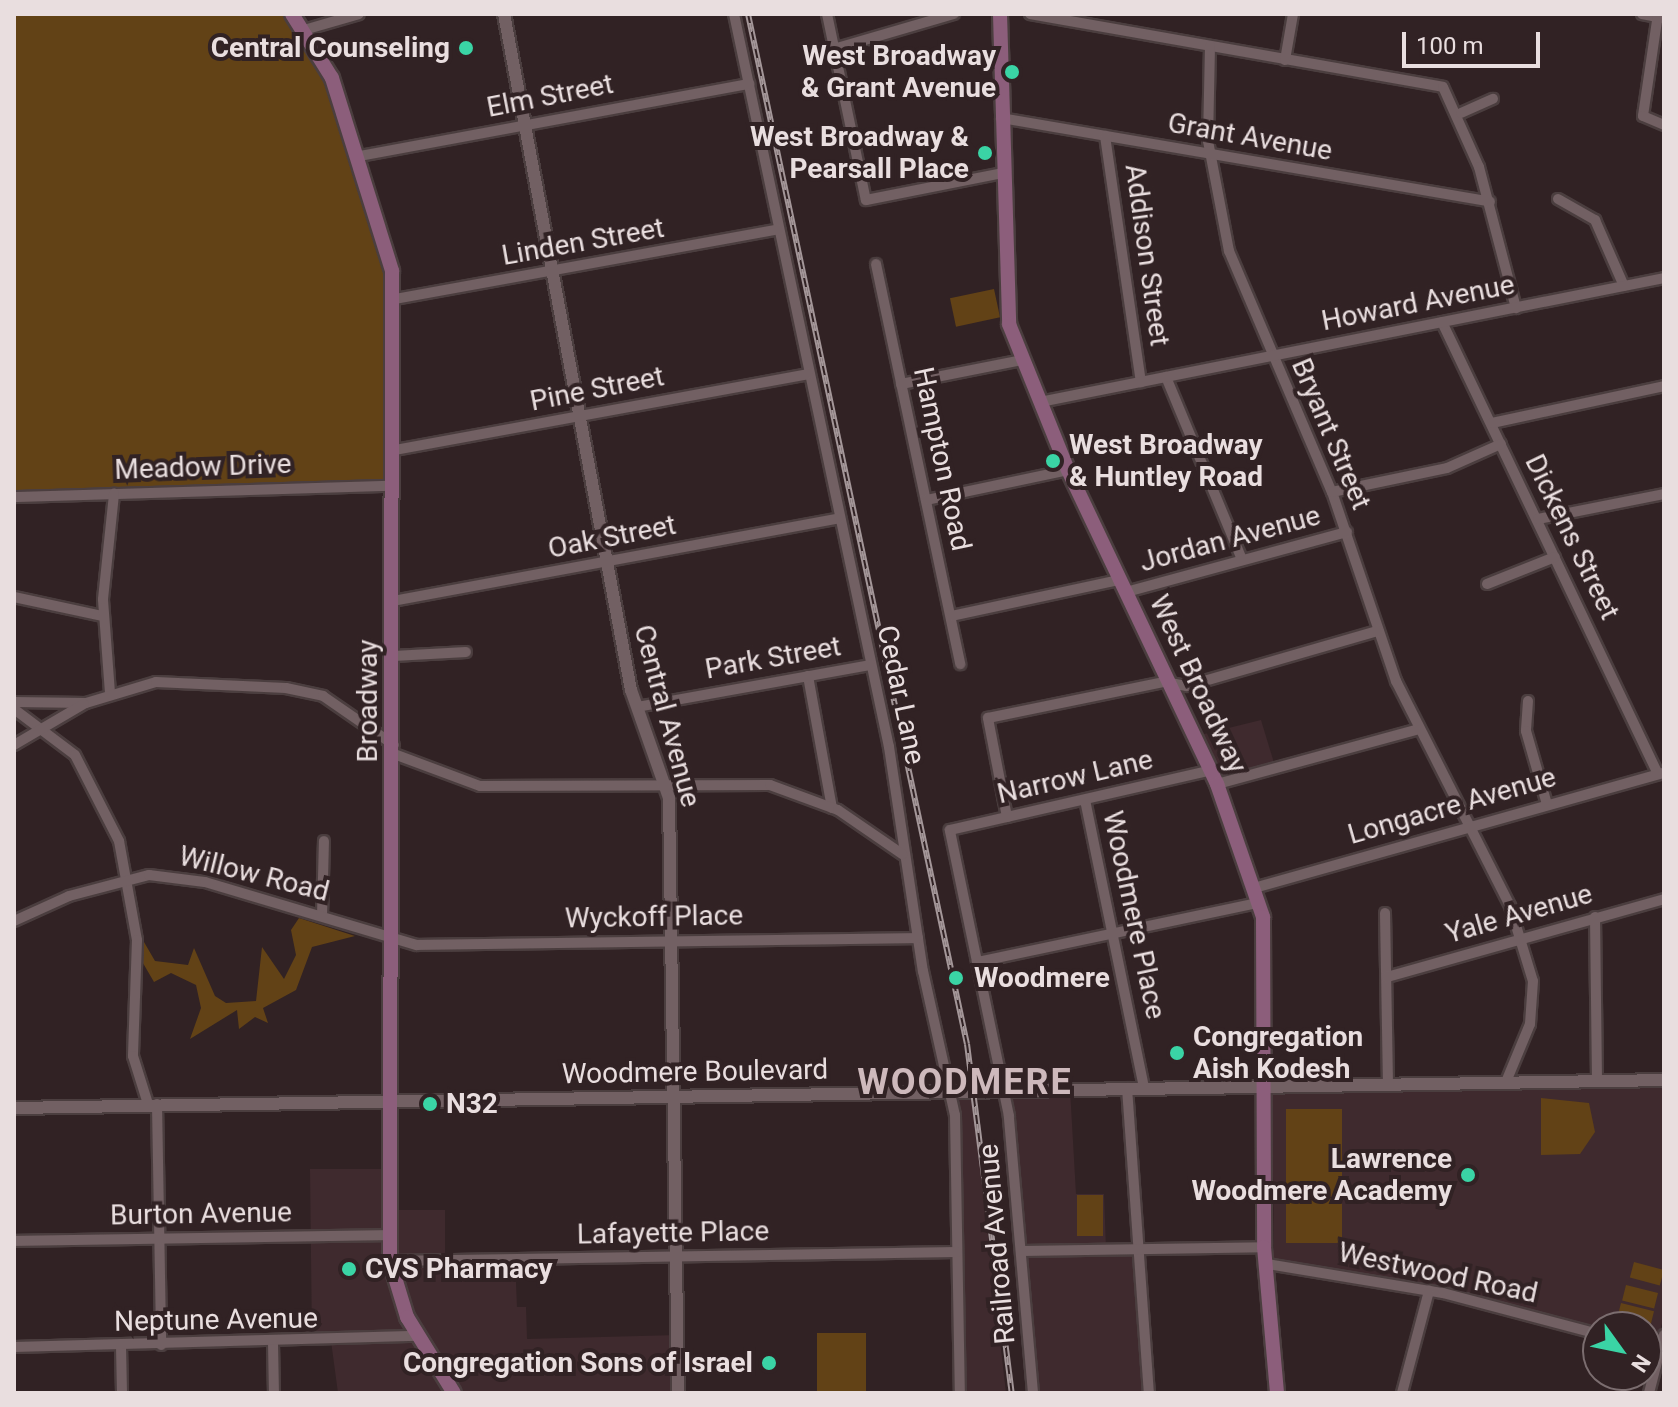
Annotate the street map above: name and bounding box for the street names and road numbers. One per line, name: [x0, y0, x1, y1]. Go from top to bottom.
street label: Elm Street: [484, 67, 616, 125]
street label: Grant Avenue: [1165, 106, 1335, 168]
street label: Addison Street: [1118, 162, 1176, 348]
street label: Linden Street: [499, 211, 667, 273]
street label: Howard Avenue: [1319, 268, 1517, 338]
street label: Bryant Street: [1284, 353, 1378, 515]
street label: Pine Street: [527, 360, 667, 418]
street label: Hampton Road: [906, 364, 978, 554]
street label: Meadow Drive: [114, 447, 292, 487]
street label: Dickens Street: [1518, 449, 1626, 625]
street label: Jordan Avenue: [1136, 499, 1324, 579]
street label: Oak Street: [545, 508, 679, 566]
street label: West Broadway: [1142, 590, 1254, 778]
street label: Central Avenue: [627, 621, 707, 811]
street label: Cedar Lane: [870, 622, 932, 768]
street label: Park Street: [703, 630, 843, 686]
street label: Broadway: [351, 640, 385, 762]
street label: Narrow Lane: [994, 743, 1156, 811]
street label: Longacre Avenue: [1344, 760, 1560, 852]
street label: Woodmere Place: [1096, 808, 1172, 1022]
street label: Willow Road: [175, 839, 333, 909]
street label: Yale Avenue: [1442, 877, 1596, 951]
street label: Wyckoff Place: [565, 899, 743, 935]
street label: Woodmere Boulevard: [561, 1053, 829, 1091]
street label: Railroad Avenue: [972, 1143, 1022, 1345]
street label: Burton Avenue: [110, 1196, 292, 1232]
street label: Lafayette Place: [577, 1215, 769, 1251]
street label: Westwood Road: [1335, 1235, 1541, 1311]
street label: Neptune Avenue: [114, 1301, 318, 1339]

